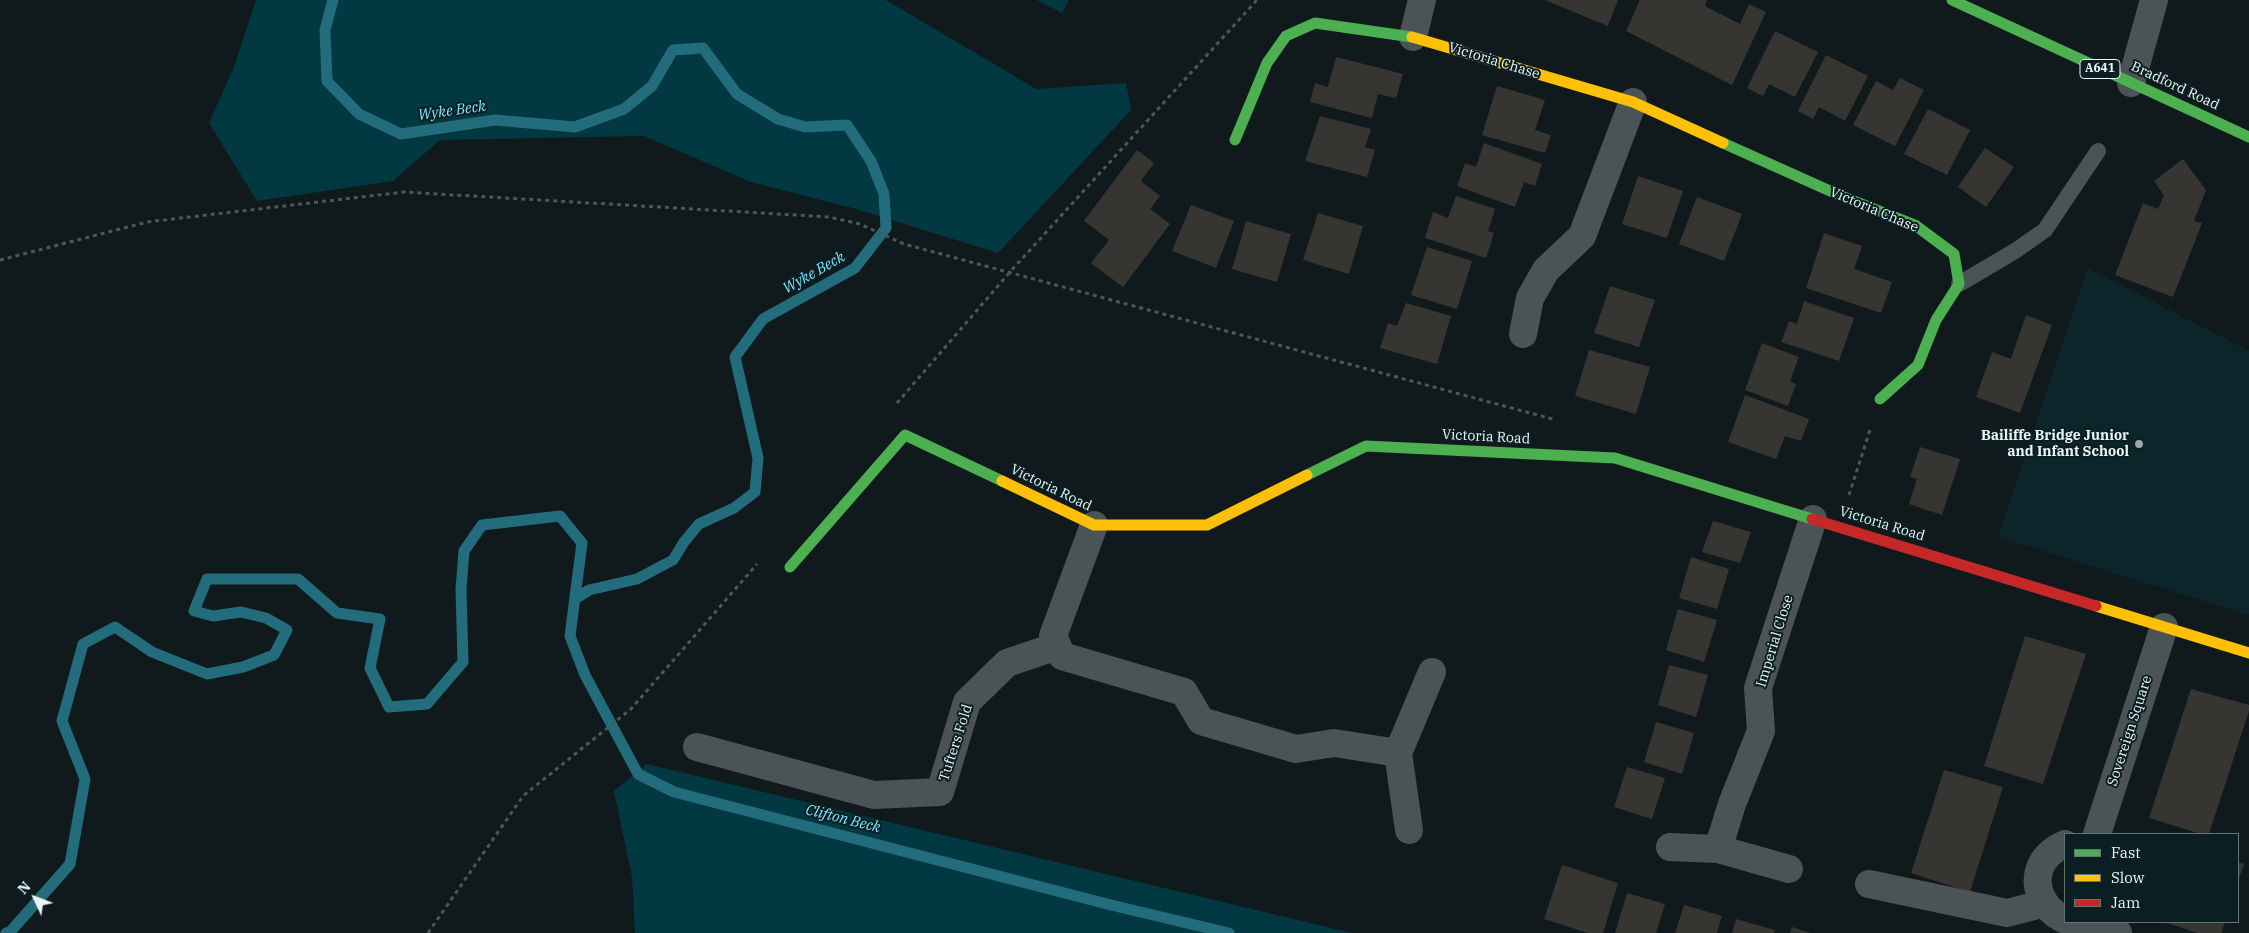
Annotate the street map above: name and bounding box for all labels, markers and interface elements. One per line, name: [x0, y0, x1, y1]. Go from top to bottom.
street label: Victoria Chase: [1446, 39, 1542, 83]
street label: Bradford Road: [2128, 58, 2222, 114]
road number: A641: [2080, 60, 2120, 78]
water label: Wyke Beck: [417, 97, 487, 125]
street label: Victoria Chase: [1827, 184, 1921, 236]
water label: Wyke Beck: [780, 248, 848, 298]
street label: Victoria Road: [1441, 426, 1531, 448]
place label: Bailiffe Bridge Junior and Infant School: [1981, 428, 2129, 461]
marker: Bailiffe Bridge Junior and Infant School: [2133, 438, 2145, 450]
street label: Victoria Road: [1008, 461, 1094, 515]
street label: Victoria Road: [1837, 503, 1927, 545]
street label: Imperial Close: [1753, 593, 1797, 689]
street label: Sovereign Square: [2104, 674, 2156, 788]
street label: Tufters Fold: [936, 702, 976, 784]
water label: Clifton Beck: [804, 801, 882, 837]
legend: [2064, 833, 2239, 923]
text: Fast: [2111, 843, 2141, 862]
text: Slow: [2111, 868, 2144, 887]
north arrow: [10, 873, 60, 923]
text: N: [14, 878, 34, 898]
text: Jam: [2111, 893, 2140, 912]

